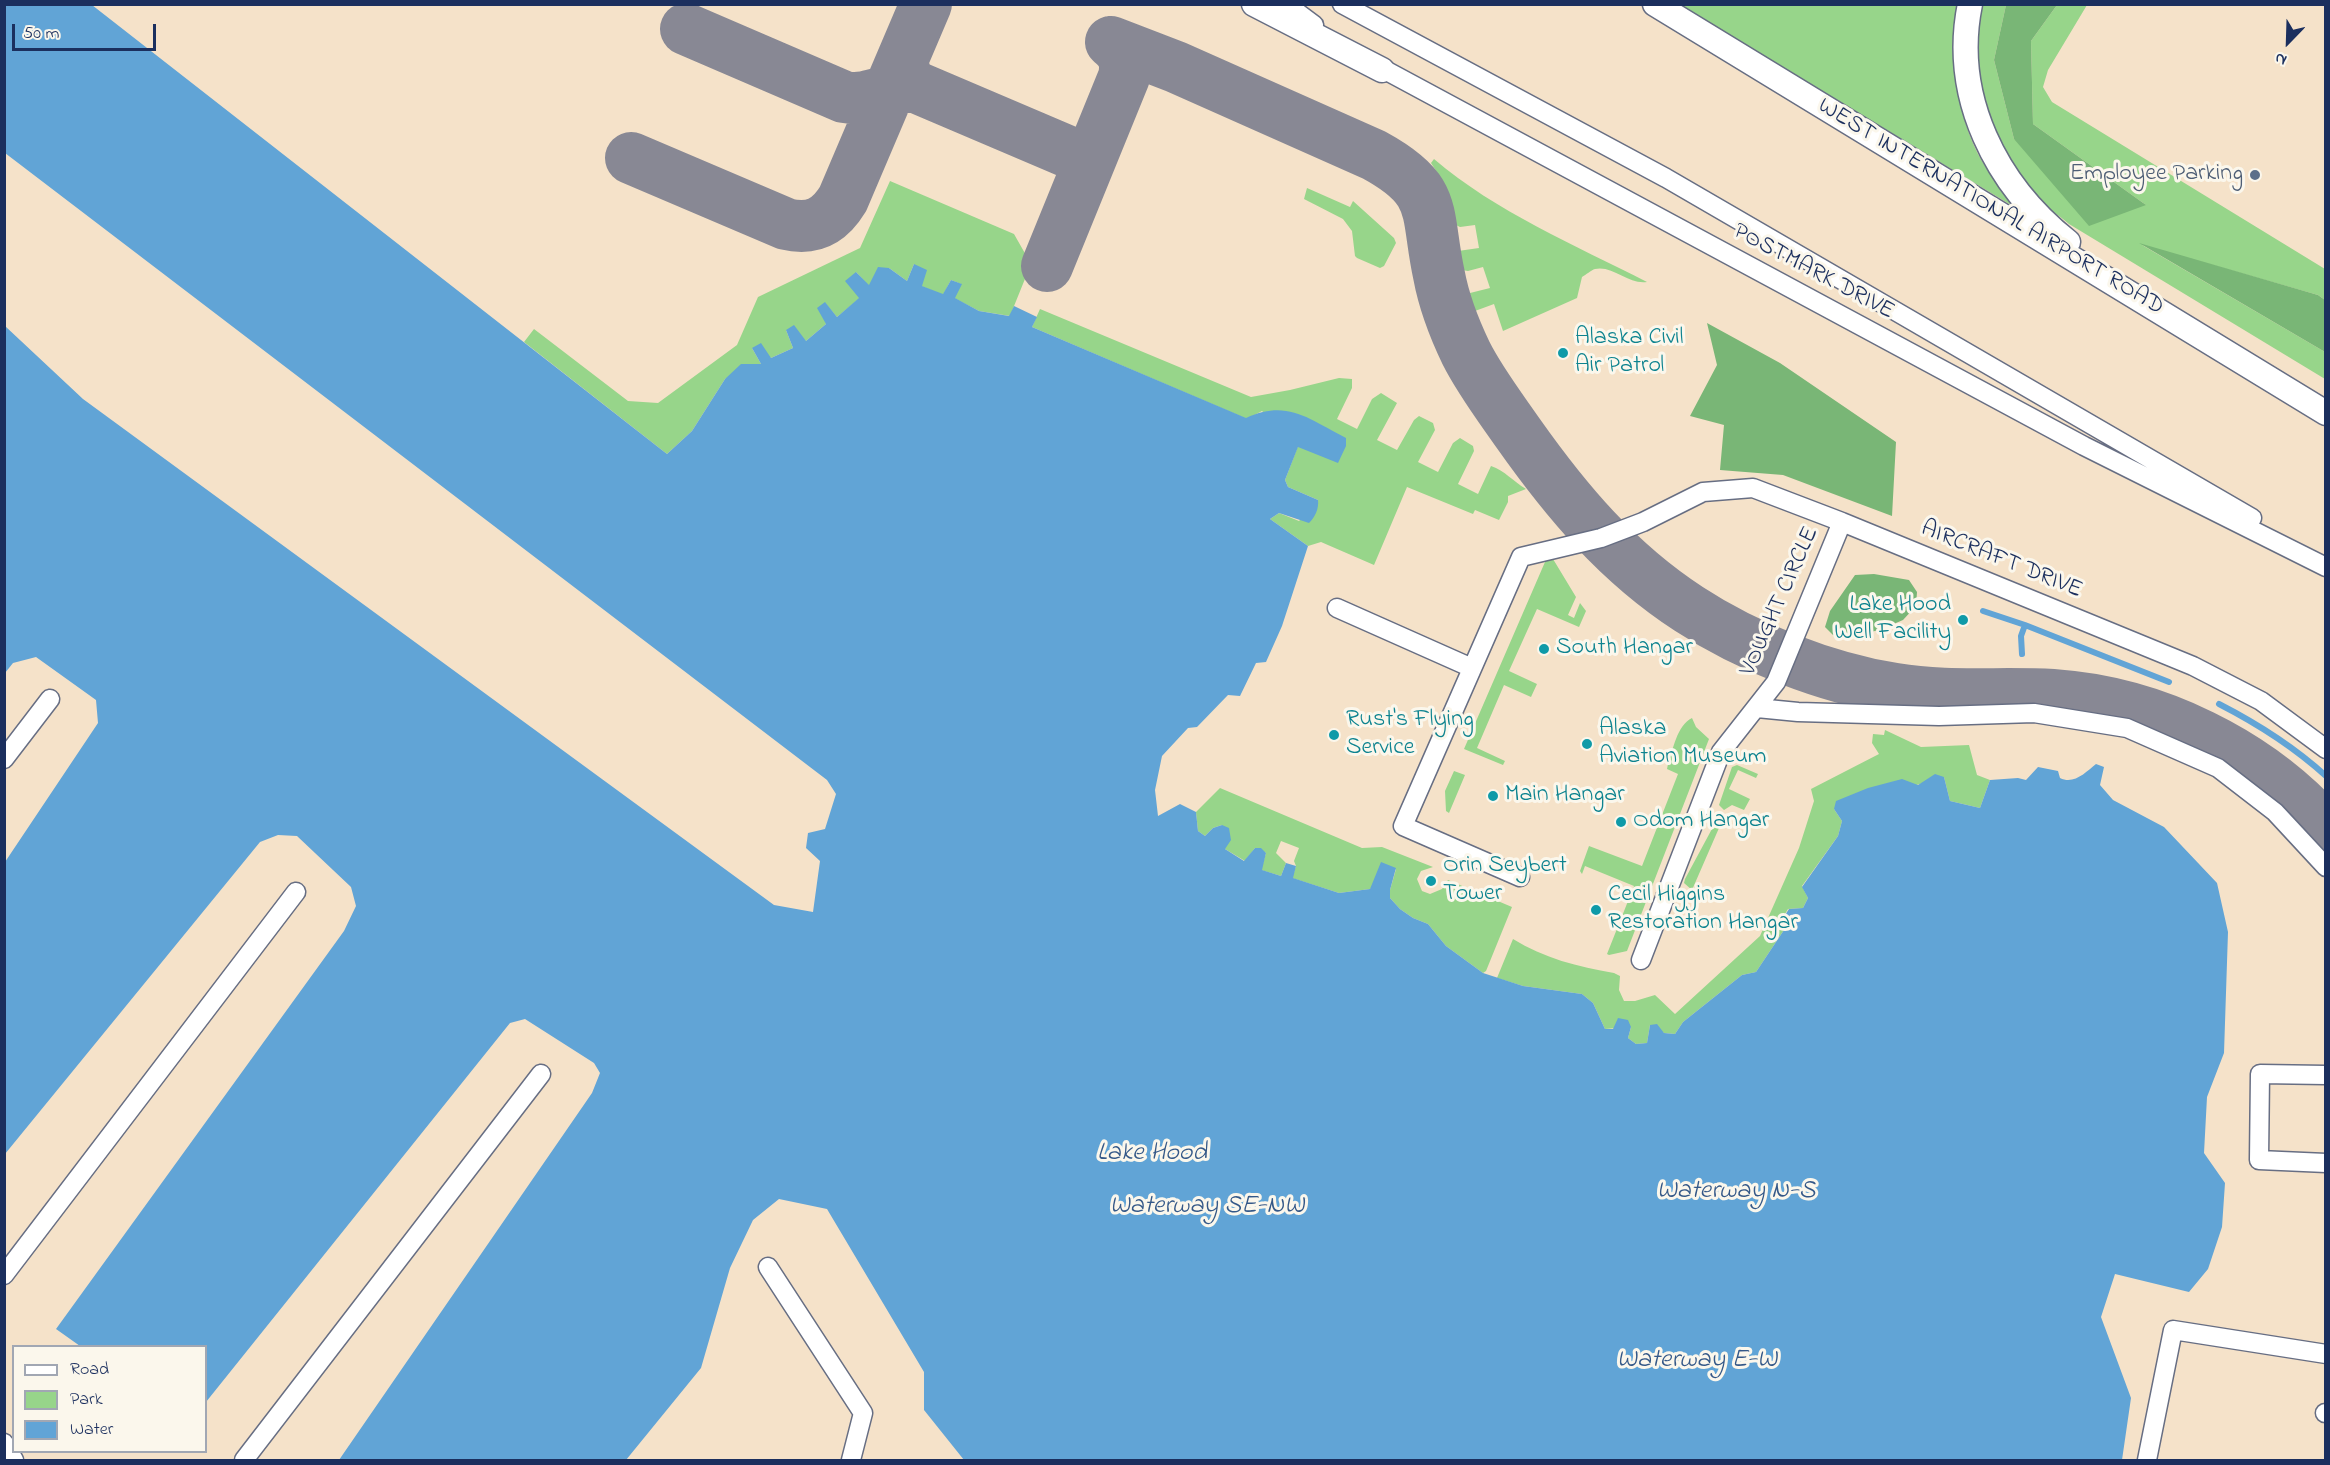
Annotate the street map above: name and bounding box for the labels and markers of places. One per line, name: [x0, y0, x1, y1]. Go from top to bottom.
place label: Employee Parking: [2070, 161, 2243, 189]
marker: Employee Parking: [2248, 168, 2262, 182]
place label: Alaska Civil Air Patrol: [1575, 325, 1684, 381]
marker: Alaska Civil Air Patrol: [1556, 346, 1570, 360]
place label: Lake Hood Well Facility: [1834, 592, 1951, 648]
marker: Lake Hood Well Facility: [1956, 613, 1970, 627]
place label: South Hangar: [1556, 635, 1693, 663]
marker: South Hangar: [1537, 642, 1551, 656]
place label: Rust's Flying Service: [1346, 707, 1474, 763]
place label: Alaska Aviation Museum: [1599, 716, 1766, 772]
marker: Rust's Flying Service: [1327, 728, 1341, 742]
marker: Alaska Aviation Museum: [1580, 737, 1594, 751]
place label: Main Hangar: [1505, 782, 1625, 810]
marker: Main Hangar: [1486, 789, 1500, 803]
place label: Odom Hangar: [1633, 808, 1769, 836]
marker: Odom Hangar: [1614, 815, 1628, 829]
place label: Orin Seybert Tower: [1443, 853, 1567, 909]
marker: Orin Seybert Tower: [1424, 874, 1438, 888]
place label: Cecil Higgins Restoration Hangar: [1608, 882, 1798, 938]
marker: Cecil Higgins Restoration Hangar: [1589, 903, 1603, 917]

